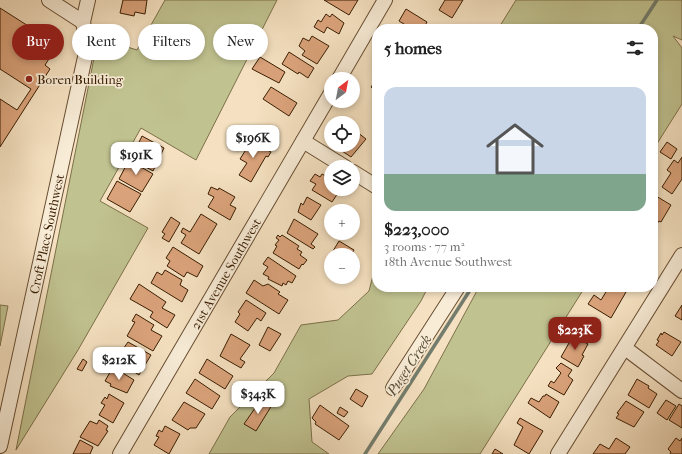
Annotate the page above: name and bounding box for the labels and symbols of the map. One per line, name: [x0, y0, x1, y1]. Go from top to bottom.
place label: Boren Building: [37, 72, 124, 87]
north arrow: [324, 72, 360, 108]
marker: Boren Building: [24, 74, 34, 84]
pin: $196K: [225, 125, 281, 159]
pin: $191K: [108, 142, 164, 176]
street label: Croft Place Southwest: [26, 172, 67, 295]
street label: 21st Avenue Southwest: [188, 215, 264, 332]
pin: $223K: [547, 317, 603, 351]
water label: Puget Creek: [383, 331, 435, 400]
pin: $212K: [91, 347, 147, 381]
pin: $343K: [230, 381, 286, 415]

